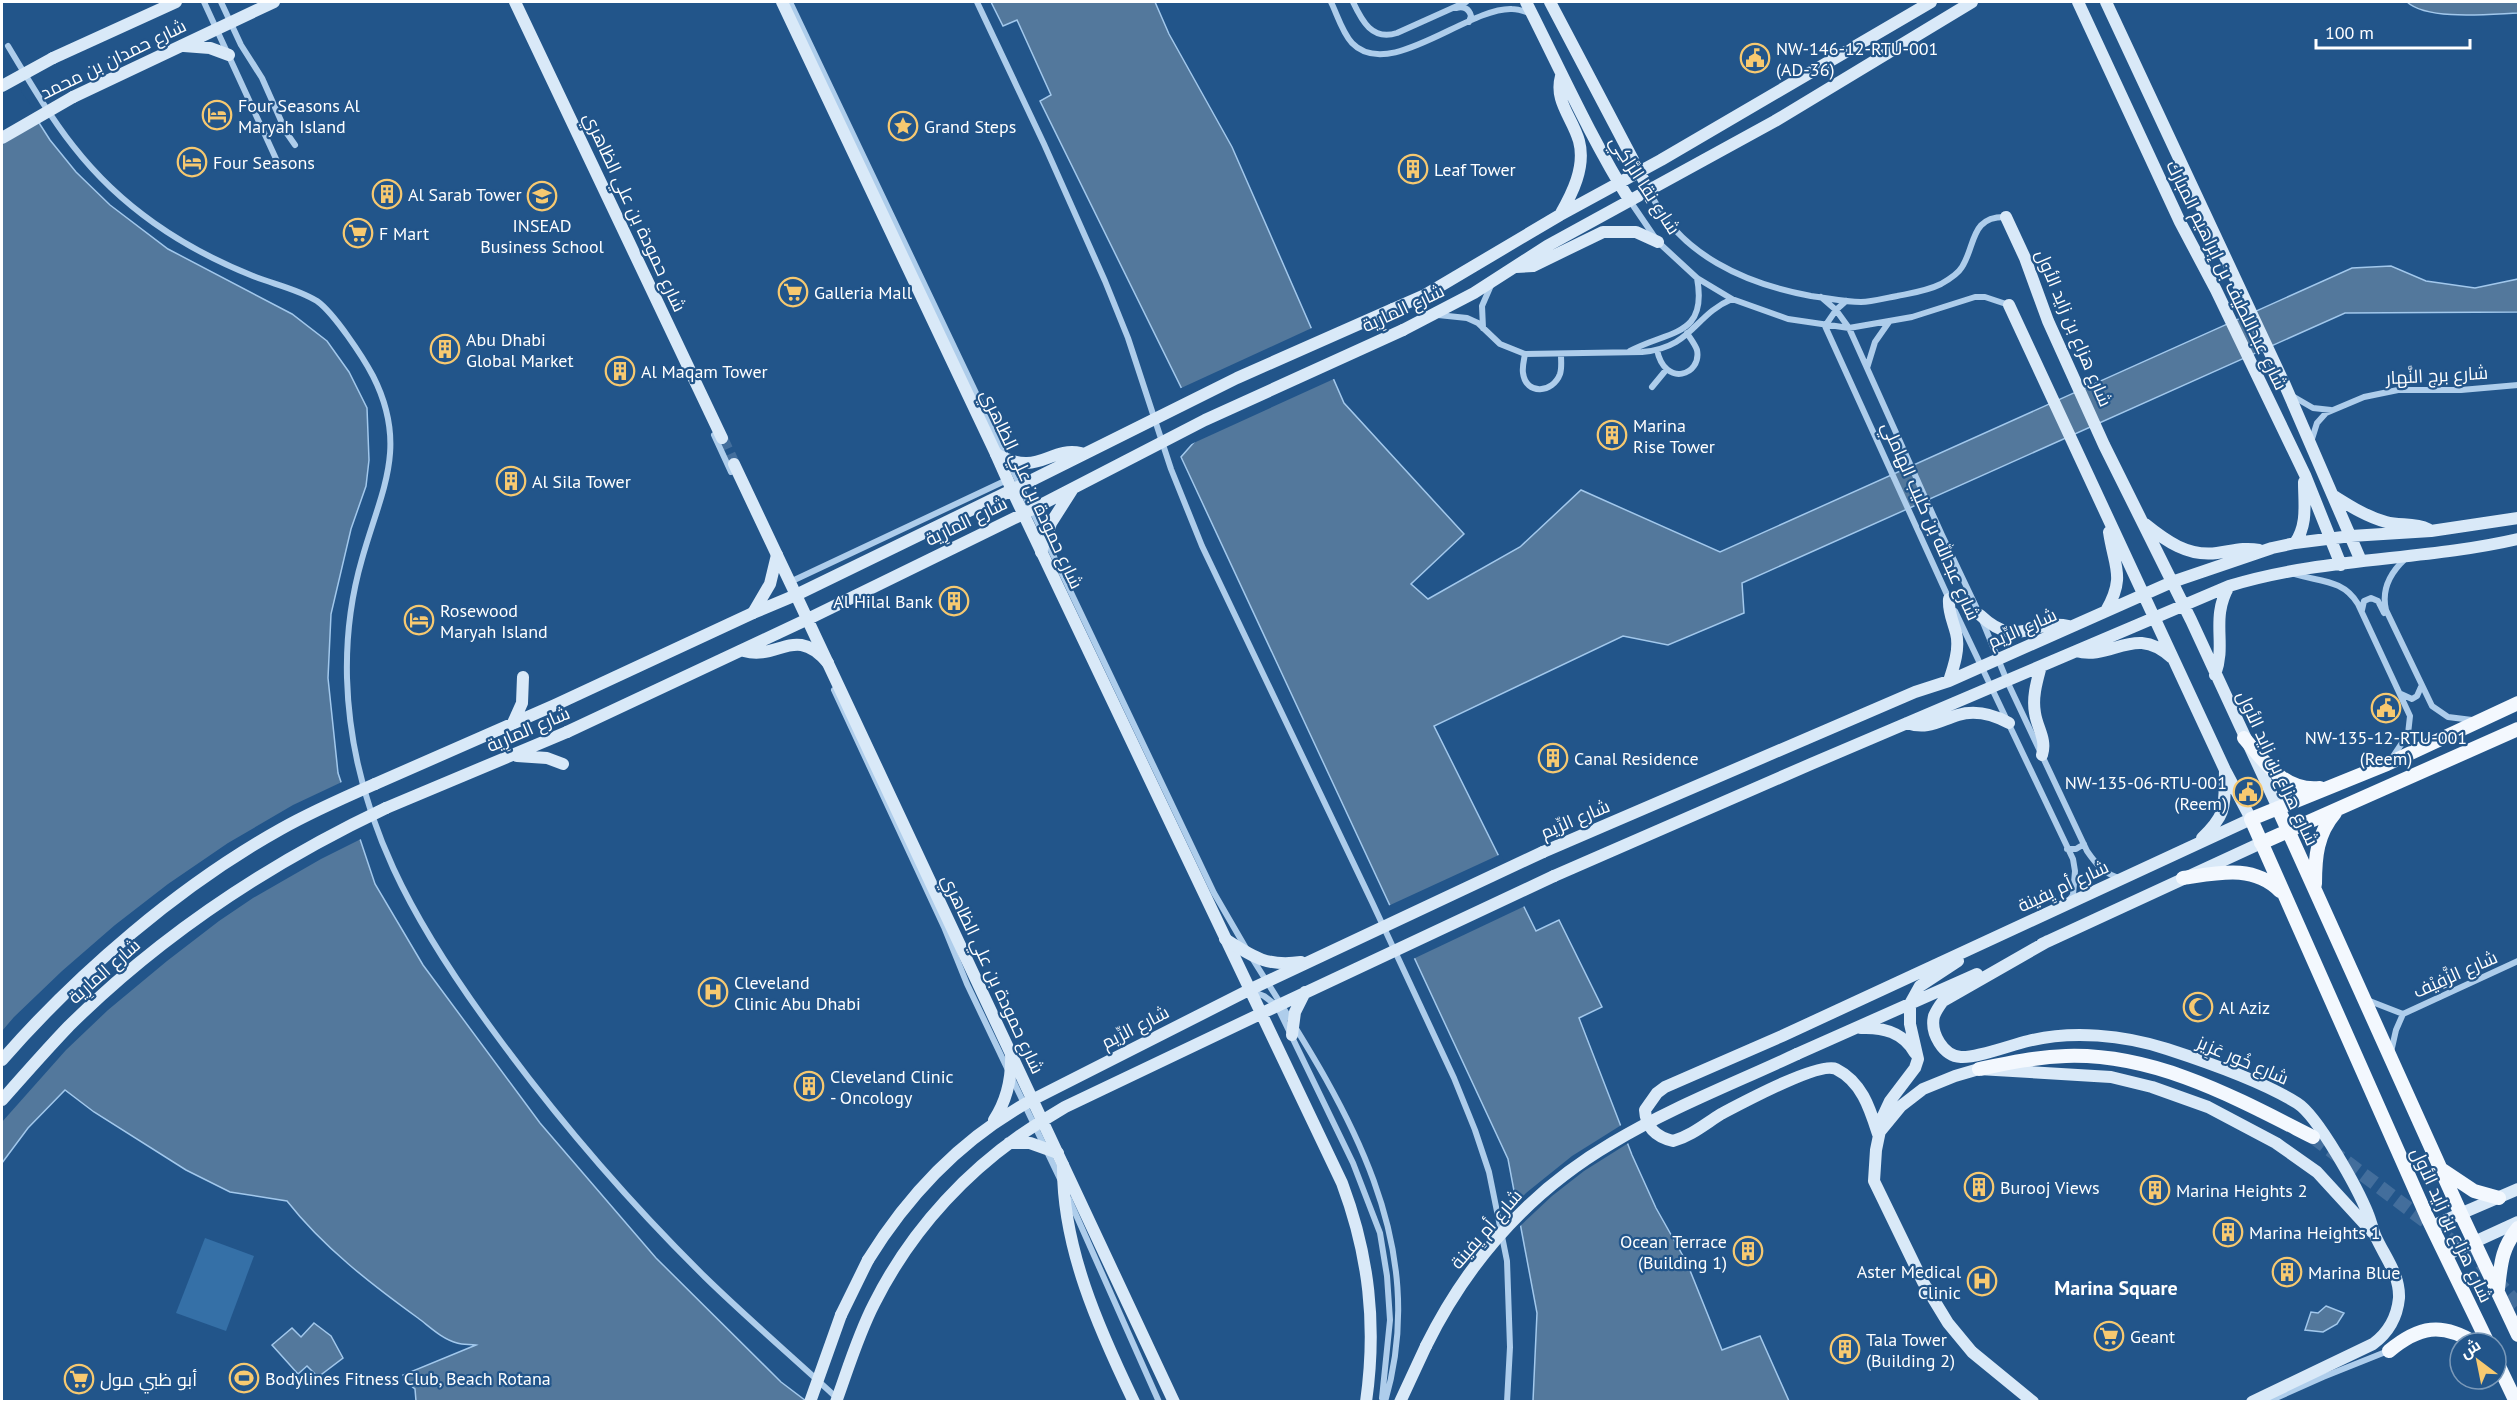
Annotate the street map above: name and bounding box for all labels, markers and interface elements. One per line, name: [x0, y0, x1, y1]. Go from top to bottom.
scale bar: [2316, 12, 2470, 50]
street label: شارع حمدان بن محمد: [36, 14, 190, 105]
text: 100 m: [2325, 21, 2374, 44]
place label: NW-146-12-RTU-001 (AD-36): [1776, 37, 1938, 81]
public building icon: NW-146-12-RTU-001 (AD-36): [1739, 42, 1771, 74]
place label: Four Seasons Al Maryah Island: [238, 94, 361, 138]
hotel icon: Four Seasons Al Maryah Island: [201, 99, 233, 131]
street label: شارع حمودة بن علي الظاهري: [576, 109, 691, 317]
place icon: Grand Steps: [887, 110, 919, 142]
place label: Grand Steps: [924, 115, 1016, 138]
street label: شارع نِقا الرَّاكِي: [1602, 131, 1685, 240]
hotel icon: Four Seasons: [176, 146, 208, 178]
place label: Four Seasons: [213, 151, 315, 174]
building icon: Leaf Tower: [1397, 153, 1429, 185]
street label: شارع عبداللطيف بن إبراهيم المبارك: [2160, 156, 2293, 394]
place label: Leaf Tower: [1434, 158, 1516, 181]
building icon: Al Sarab Tower: [371, 178, 403, 210]
school or university icon: INSEAD Business School: [526, 180, 558, 212]
place label: Al Sarab Tower: [408, 183, 522, 206]
place label: INSEAD Business School: [480, 214, 605, 258]
supermarket icon: F Mart: [342, 217, 374, 249]
place label: F Mart: [379, 222, 429, 245]
street label: شارع هزاع بن زايد الأول: [2030, 246, 2117, 410]
supermarket icon: Galleria Mall: [777, 276, 809, 308]
street label: شارع المارِية: [1358, 279, 1448, 338]
place label: Galleria Mall: [814, 281, 913, 304]
place label: Abu Dhabi Global Market: [466, 328, 574, 372]
building icon: Abu Dhabi Global Market: [429, 333, 461, 365]
building icon: Al Maqam Tower: [604, 355, 636, 387]
place label: Al Maqam Tower: [641, 360, 768, 383]
street label: شارع برج النَّهار: [2384, 361, 2489, 390]
street label: شارع حمودة بن علي الظاهري: [973, 386, 1088, 594]
place label: Marina Rise Tower: [1633, 414, 1715, 458]
street label: شارع عبدالله بن كليب الهاملي: [1874, 418, 1985, 625]
building icon: Marina Rise Tower: [1596, 419, 1628, 451]
building icon: Al Sila Tower: [495, 465, 527, 497]
place label: Al Sila Tower: [532, 470, 631, 493]
street label: شارع المارِية: [921, 491, 1011, 552]
building icon: Al Hilal Bank: [938, 585, 970, 617]
place label: Al Hilal Bank: [833, 590, 933, 613]
place label: Rosewood Maryah Island: [440, 599, 548, 643]
street label: شارع الرِّيم: [1984, 603, 2060, 654]
hotel icon: Rosewood Maryah Island: [403, 604, 435, 636]
street label: شارع هزاع بن زايد الأول: [2231, 687, 2324, 850]
public building icon: NW-135-12-RTU-001 (Reem): [2370, 692, 2402, 724]
street label: شارع المارِية: [483, 701, 574, 758]
place label: NW-135-12-RTU-001 (Reem): [2305, 726, 2467, 770]
building icon: Canal Residence: [1537, 742, 1569, 774]
place label: Canal Residence: [1574, 747, 1699, 770]
place label: NW-135-06-RTU-001 (Reem): [2065, 771, 2227, 815]
public building icon: NW-135-06-RTU-001 (Reem): [2232, 776, 2264, 808]
street label: شارع الرِّيم: [1537, 794, 1613, 845]
street label: شارع أم يِفينة: [2014, 855, 2113, 918]
street label: شارع حمودة بن علي الظاهري: [934, 871, 1049, 1079]
street label: شارع المارِية: [63, 933, 146, 1009]
street label: شارع الزَّفِيْف: [2409, 945, 2501, 1004]
place label: Cleveland Clinic Abu Dhabi: [734, 971, 861, 1015]
hospital icon: Cleveland Clinic Abu Dhabi: [697, 976, 729, 1008]
mosque icon: Al Aziz: [2182, 991, 2214, 1023]
place label: Al Aziz: [2219, 996, 2270, 1019]
street label: شارع الرِّيم: [1097, 1000, 1173, 1055]
street label: شارع خُور عَزِيز: [2192, 1030, 2292, 1091]
place label: Cleveland Clinic - Oncology: [830, 1065, 954, 1109]
building icon: Cleveland Clinic - Oncology: [793, 1070, 825, 1102]
street label: شارع هزاع بن زايد الأول: [2405, 1144, 2498, 1307]
building icon: Burooj Views: [1963, 1171, 1995, 1203]
building icon: Marina Heights 2: [2139, 1174, 2171, 1206]
place label: Burooj Views: [2000, 1176, 2100, 1199]
place label: Marina Heights 2: [2176, 1179, 2308, 1202]
street label: شارع أم يِفينة: [1445, 1185, 1528, 1274]
building icon: Marina Heights 1: [2212, 1216, 2244, 1248]
place label: Marina Heights 1: [2249, 1221, 2381, 1244]
place label: Ocean Terrace (Building 1): [1620, 1230, 1727, 1274]
building icon: Ocean Terrace (Building 1): [1732, 1235, 1764, 1267]
building icon: Marina Blue: [2271, 1256, 2303, 1288]
place label: Aster Medical Clinic: [1857, 1260, 1962, 1304]
place label: Marina Blue: [2308, 1261, 2400, 1284]
hospital icon: Aster Medical Clinic: [1966, 1265, 1998, 1297]
district label: Marina Square: [2054, 1275, 2178, 1301]
supermarket icon: Geant: [2093, 1320, 2125, 1352]
place label: Geant: [2130, 1325, 2175, 1348]
place label: Tala Tower (Building 2): [1866, 1328, 1955, 1372]
north arrow: [2448, 1331, 2508, 1391]
building icon: Tala Tower (Building 2): [1829, 1333, 1861, 1365]
text: ش: [2456, 1334, 2484, 1362]
sports icon: Bodylines Fitness Club, Beach Rotana: [228, 1362, 260, 1394]
supermarket icon: أبو ظبي مول: [63, 1363, 95, 1395]
place label: Bodylines Fitness Club, Beach Rotana: [265, 1367, 551, 1390]
place label: أبو ظبي مول: [100, 1368, 197, 1394]

